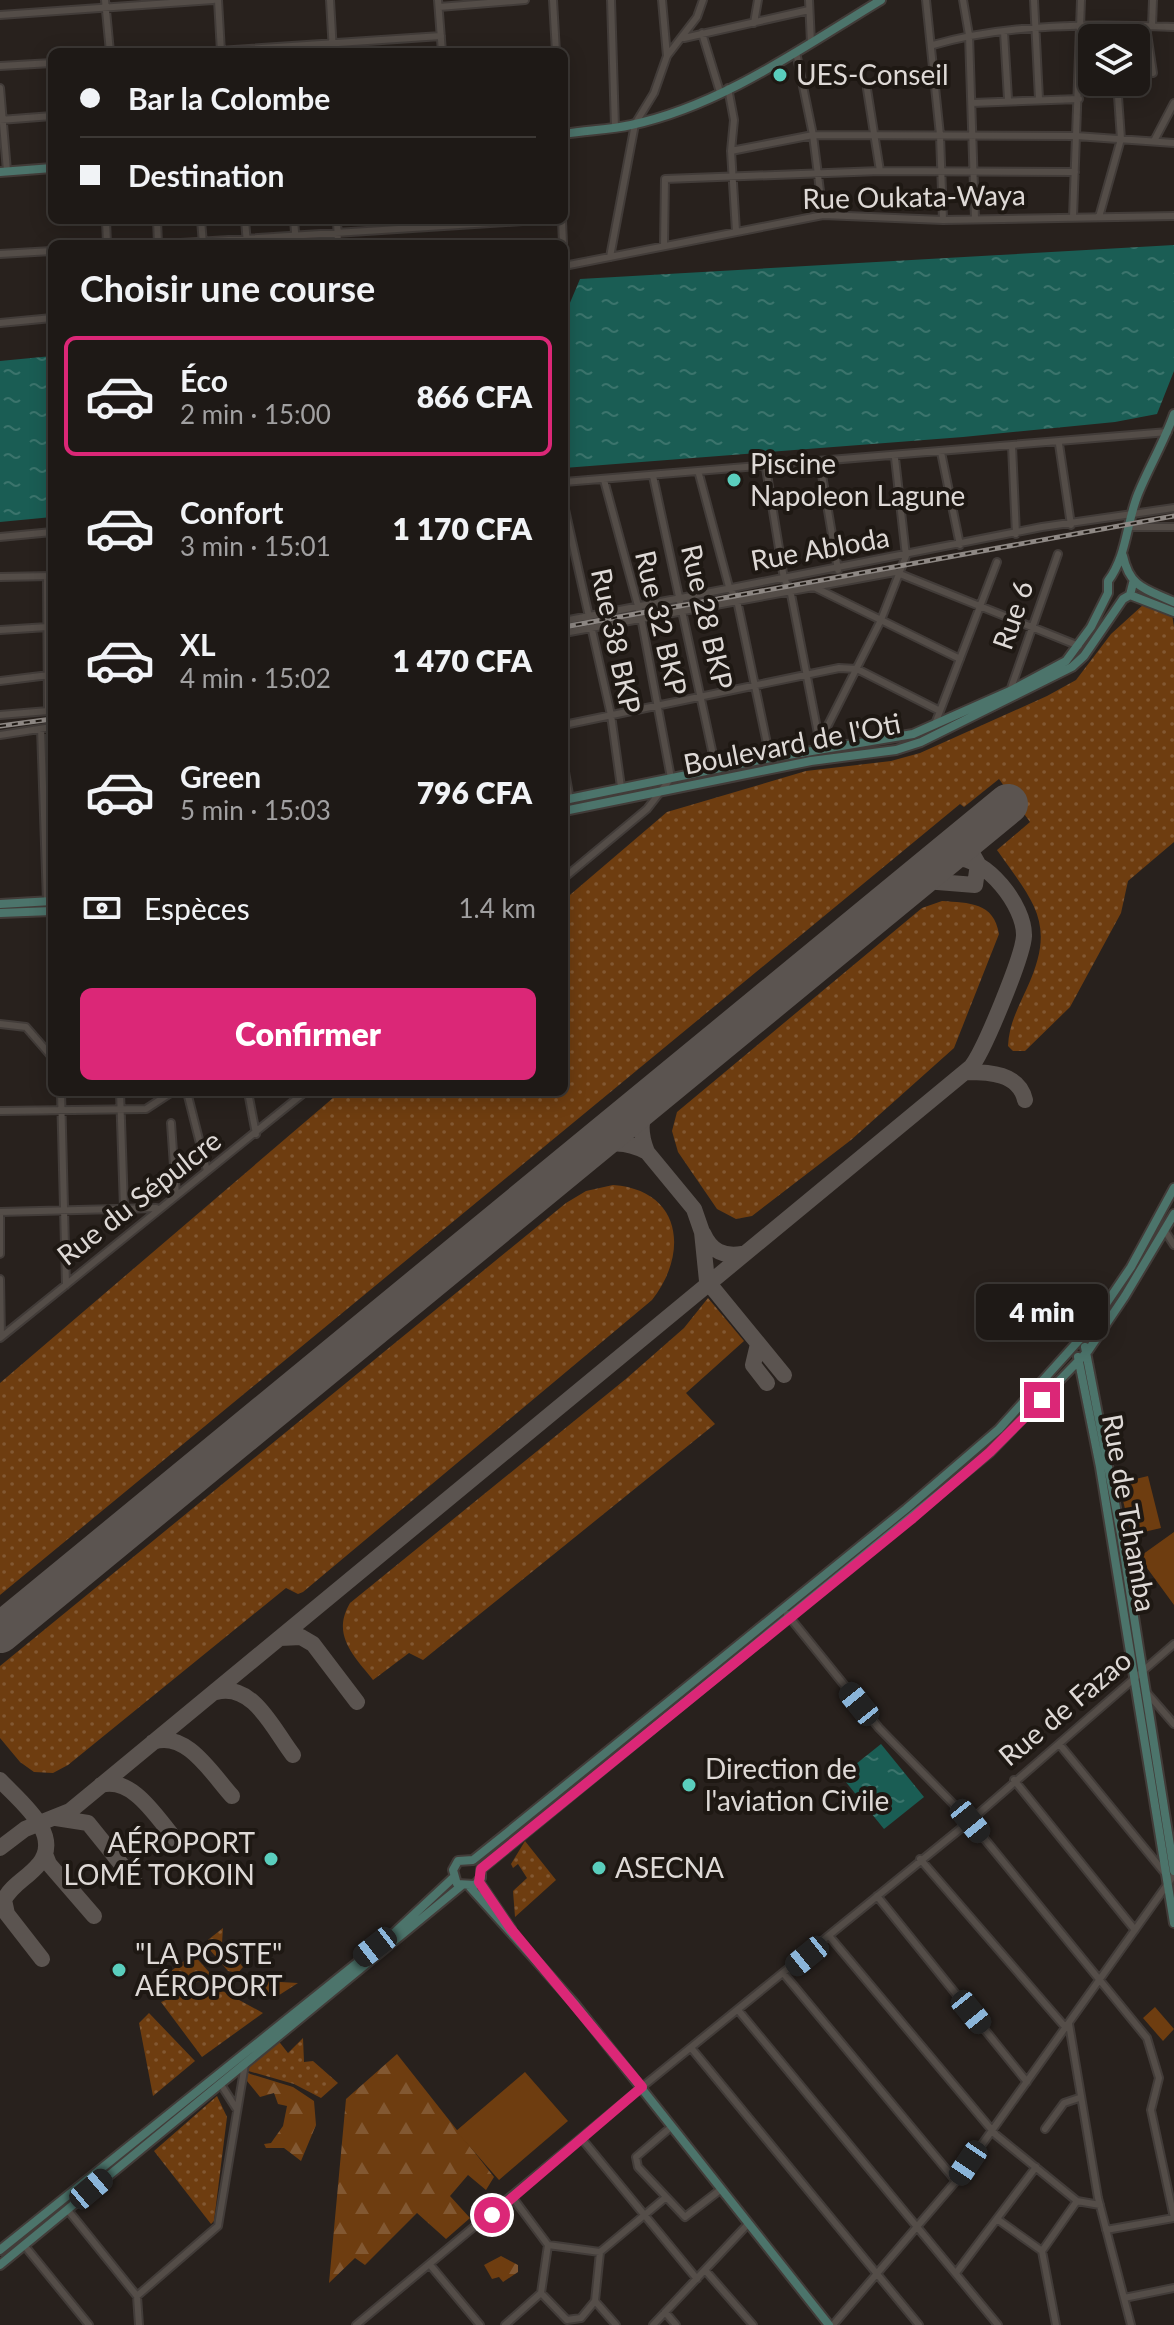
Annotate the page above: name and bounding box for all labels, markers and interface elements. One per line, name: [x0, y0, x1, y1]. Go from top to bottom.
map controls: [1078, 24, 1150, 96]
button: layers: [1078, 24, 1150, 96]
place label: UES-Conseil: [796, 57, 949, 91]
marker: UES-Conseil: [771, 66, 789, 84]
text: Bar la Colombe: [128, 80, 330, 116]
text: Destination: [128, 157, 285, 193]
street label: Rue Oukata-Waya: [802, 177, 1026, 215]
text: Choisir une course: [80, 266, 375, 310]
icon: car: [84, 360, 156, 432]
text: Éco: [180, 362, 228, 398]
text: 866 CFA: [417, 378, 532, 414]
text: 2 min · 15:00: [180, 398, 331, 430]
place label: Piscine Napoleon Lagune: [750, 446, 965, 512]
marker: Piscine Napoleon Lagune: [725, 471, 743, 489]
icon: car: [84, 492, 156, 564]
text: Confort: [180, 494, 283, 530]
text: 1 170 CFA: [392, 510, 532, 546]
street label: Rue Abloda: [748, 519, 892, 577]
text: 3 min · 15:01: [180, 530, 331, 562]
street label: Rue 28 BKP: [675, 541, 741, 693]
street label: Rue 32 BKP: [629, 547, 695, 699]
street label: Rue 38 BKP: [585, 565, 649, 717]
street label: Rue 6: [984, 576, 1040, 654]
icon: car: [84, 624, 156, 696]
text: XL: [180, 626, 216, 662]
text: 1 470 CFA: [392, 642, 532, 678]
text: 4 min · 15:02: [180, 662, 331, 694]
street label: Boulevard de l'Oti: [680, 705, 903, 781]
icon: car: [84, 756, 156, 828]
text: Green: [180, 758, 261, 794]
text: 796 CFA: [417, 774, 532, 810]
text: 5 min · 15:03: [180, 794, 331, 826]
icon: cash: [80, 886, 124, 930]
text: Espèces: [144, 890, 250, 926]
text: 1.4 km: [458, 892, 536, 924]
button: Confirmer: [80, 988, 536, 1080]
street label: Rue du Sépulcre: [50, 1123, 227, 1272]
callout: 4 min: [976, 1284, 1108, 1340]
text: 4 min: [1010, 1296, 1074, 1328]
route end: [1024, 1382, 1060, 1418]
street label: Rue de Tchamba: [1096, 1411, 1164, 1614]
street label: Rue de Fazao: [991, 1642, 1137, 1772]
car: [835, 1678, 883, 1730]
place label: Direction de l'aviation Civile: [705, 1751, 889, 1817]
marker: Direction de l'aviation Civile: [680, 1776, 698, 1794]
car: [946, 1795, 994, 1847]
place label: AÉROPORT LOMÉ TOKOIN: [64, 1825, 255, 1891]
marker: AÉROPORT LOMÉ TOKOIN: [262, 1850, 280, 1868]
place label: ASECNA: [615, 1850, 724, 1884]
marker: ASECNA: [590, 1859, 608, 1877]
car: [349, 1923, 401, 1971]
car: [781, 1932, 833, 1980]
place label: "LA POSTE" AÉROPORT: [135, 1936, 283, 2002]
marker: "LA POSTE" AÉROPORT: [110, 1961, 128, 1979]
car: [947, 1986, 995, 2038]
car: [945, 2136, 991, 2190]
car: [65, 2164, 117, 2214]
route start: [474, 2197, 510, 2233]

